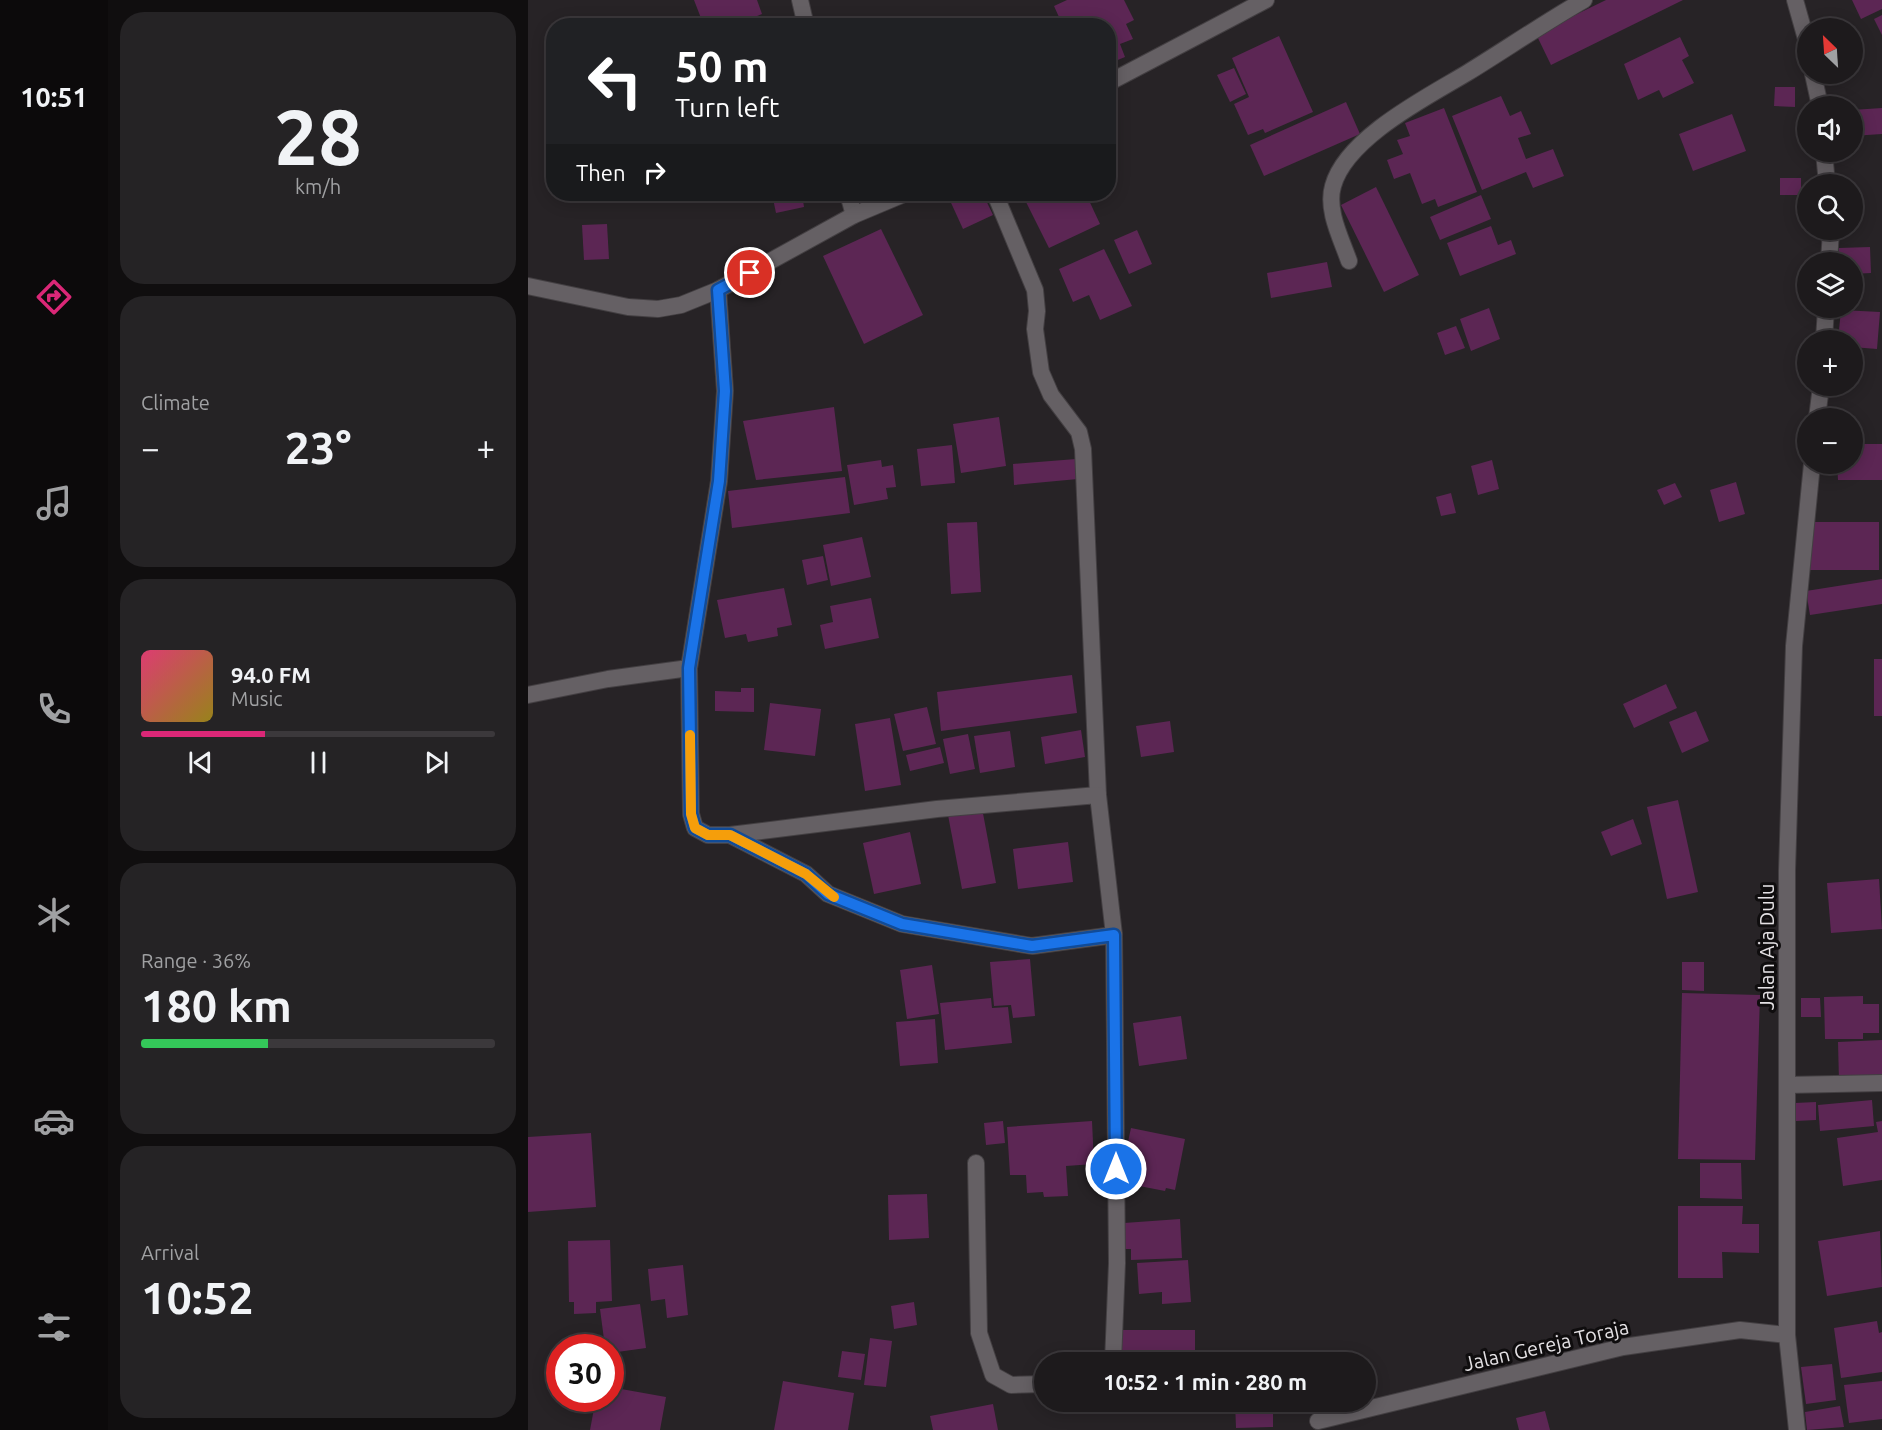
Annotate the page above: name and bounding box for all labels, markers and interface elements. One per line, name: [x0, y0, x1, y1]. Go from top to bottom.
north arrow: [1797, 18, 1863, 84]
map controls: [1797, 18, 1863, 474]
icon: left: [576, 42, 654, 120]
text: 50 m: [675, 43, 769, 90]
text: 10:51: [20, 82, 88, 112]
text: 28: [274, 92, 362, 180]
text: Turn left: [675, 92, 779, 122]
button: sound: [1797, 96, 1863, 162]
icon: right: [638, 156, 671, 189]
text: Then: [576, 160, 626, 185]
button: search: [1797, 174, 1863, 240]
text: km/h: [295, 175, 341, 198]
pin: [724, 247, 775, 298]
button: layers: [1797, 252, 1863, 318]
icon: arrive: [733, 256, 766, 289]
icon: directions: [33, 276, 75, 318]
button: +: [1797, 330, 1863, 396]
text: Climate: [141, 391, 210, 414]
button: −: [1797, 408, 1863, 474]
text: 23°: [285, 422, 351, 473]
text: −: [141, 429, 160, 466]
text: +: [476, 429, 495, 466]
icon: music: [33, 482, 75, 524]
text: 94.0 FM: [231, 662, 311, 687]
text: Music: [231, 687, 283, 710]
icon: phone: [33, 688, 75, 730]
icon: previous: [184, 746, 217, 779]
icon: pause: [302, 746, 335, 779]
icon: next: [420, 746, 453, 779]
street label: Jalan Aja Dulu: [1755, 884, 1778, 1010]
icon: climate: [33, 894, 75, 936]
text: Range · 36%: [141, 949, 251, 972]
text: 180 km: [141, 980, 292, 1031]
icon: car: [33, 1100, 75, 1142]
position arrow: [1084, 1137, 1148, 1201]
text: Arrival: [141, 1241, 199, 1264]
text: 10:52: [141, 1272, 254, 1323]
icon: filters: [33, 1306, 75, 1348]
street label: Jalan Gereja Toraja: [1461, 1315, 1631, 1375]
speed limit sign: 30: [546, 1334, 624, 1412]
text: 10:52 · 1 min · 280 m: [1103, 1369, 1307, 1394]

